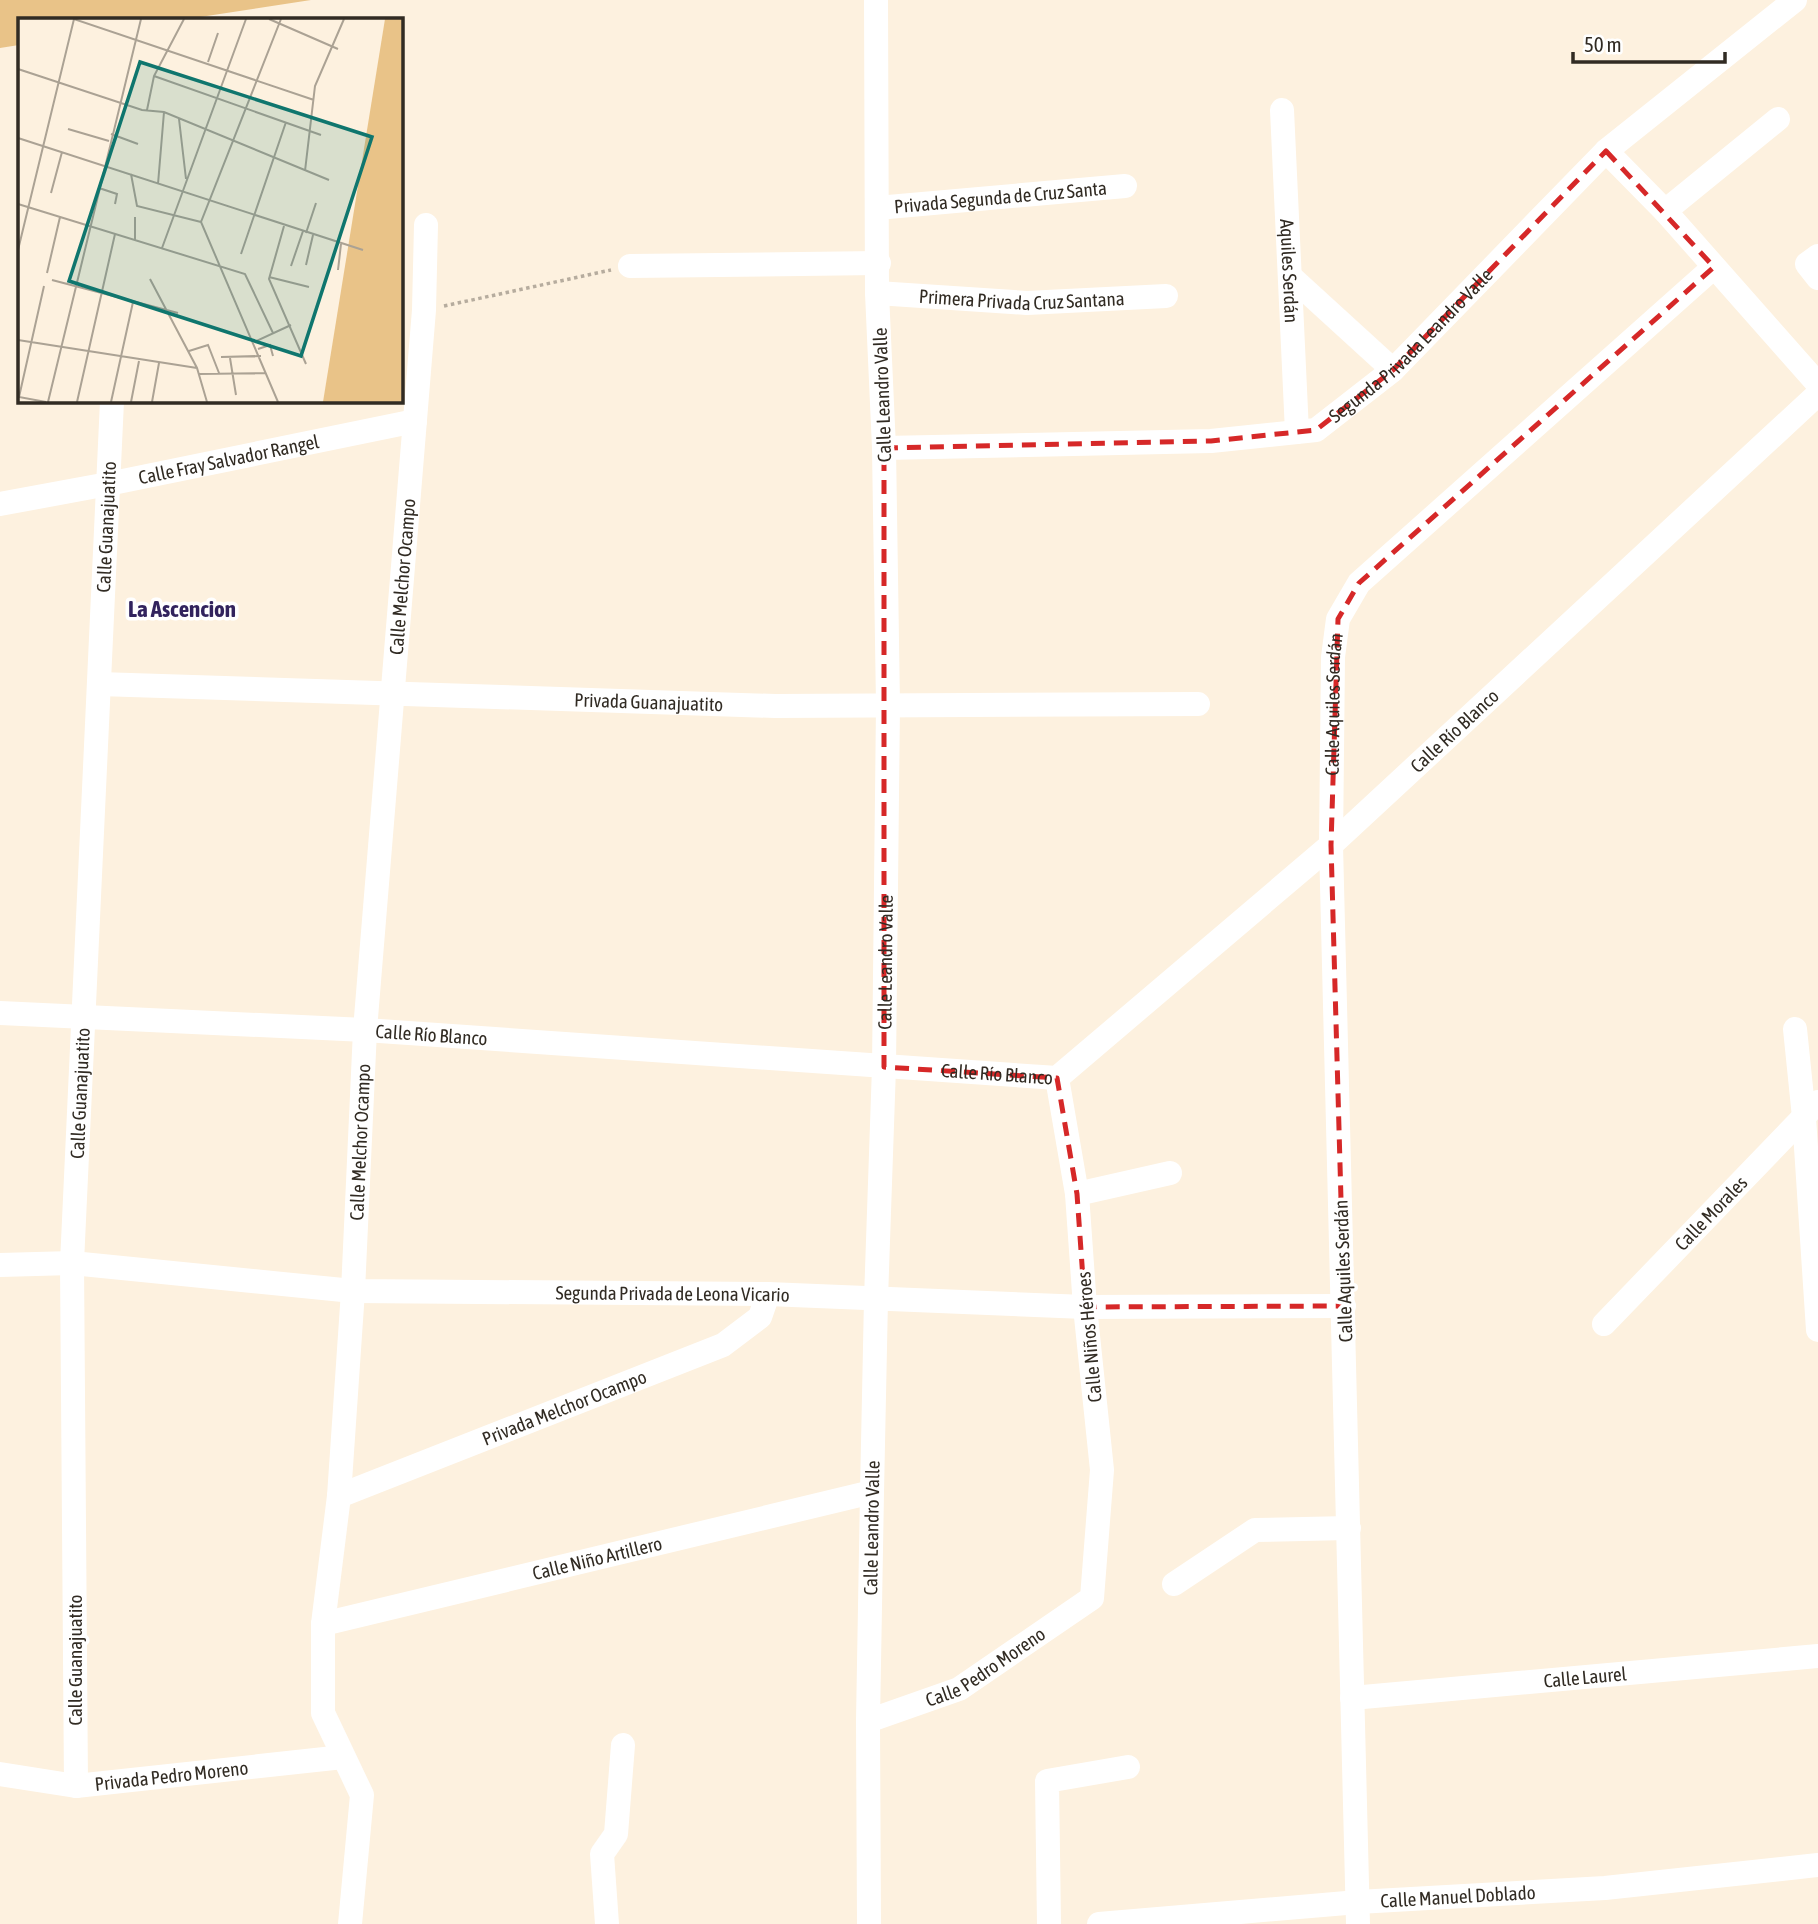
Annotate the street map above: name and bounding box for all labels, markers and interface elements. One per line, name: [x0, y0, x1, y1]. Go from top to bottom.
inset map: [18, 18, 402, 402]
scale bar: [1573, 21, 1725, 65]
text: 50 m: [1584, 32, 1622, 56]
street label: Privada Segunda de Cruz Santa: [893, 177, 1108, 217]
street label: Aquiles Serdán: [1276, 218, 1303, 323]
street label: Segunda Privada Leandro Valle: [1324, 263, 1497, 427]
street label: Primera Privada Cruz Santana: [918, 285, 1125, 314]
street label: Calle Leandro Valle: [869, 327, 895, 463]
street label: Calle Fray Salvador Rangel: [136, 430, 321, 488]
street label: Calle Guanajuatito: [92, 461, 120, 593]
street label: Calle Melchor Ocampo: [385, 498, 420, 656]
district label: La Ascencion: [128, 596, 236, 622]
street label: Calle Aquiles Serdán: [1321, 632, 1347, 776]
street label: Calle Río Blanco: [1406, 684, 1503, 777]
street label: Privada Guanajuatito: [574, 688, 724, 715]
street label: Calle Leandro Valle: [873, 895, 897, 1030]
street label: Calle Río Blanco: [375, 1020, 488, 1049]
street label: Calle Guanajuatito: [66, 1027, 94, 1159]
street label: Calle Río Blanco: [940, 1059, 1054, 1089]
street label: Calle Melchor Ocampo: [345, 1063, 374, 1221]
street label: Calle Morales: [1670, 1171, 1752, 1255]
street label: Calle Aquiles Serdán: [1330, 1199, 1356, 1343]
street label: Calle Niños Héroes: [1072, 1270, 1106, 1403]
street label: Segunda Privada de Leona Vicario: [555, 1281, 790, 1306]
street label: Privada Melchor Ocampo: [479, 1365, 650, 1450]
street label: Calle Leandro Valle: [859, 1460, 884, 1596]
street label: Calle Niño Artillero: [530, 1532, 664, 1584]
street label: Calle Guanajuatito: [64, 1594, 86, 1726]
street label: Calle Pedro Moreno: [923, 1622, 1049, 1711]
street label: Calle Laurel: [1543, 1662, 1627, 1692]
street label: Privada Pedro Moreno: [94, 1756, 249, 1795]
street label: Calle Manuel Doblado: [1380, 1881, 1536, 1912]

